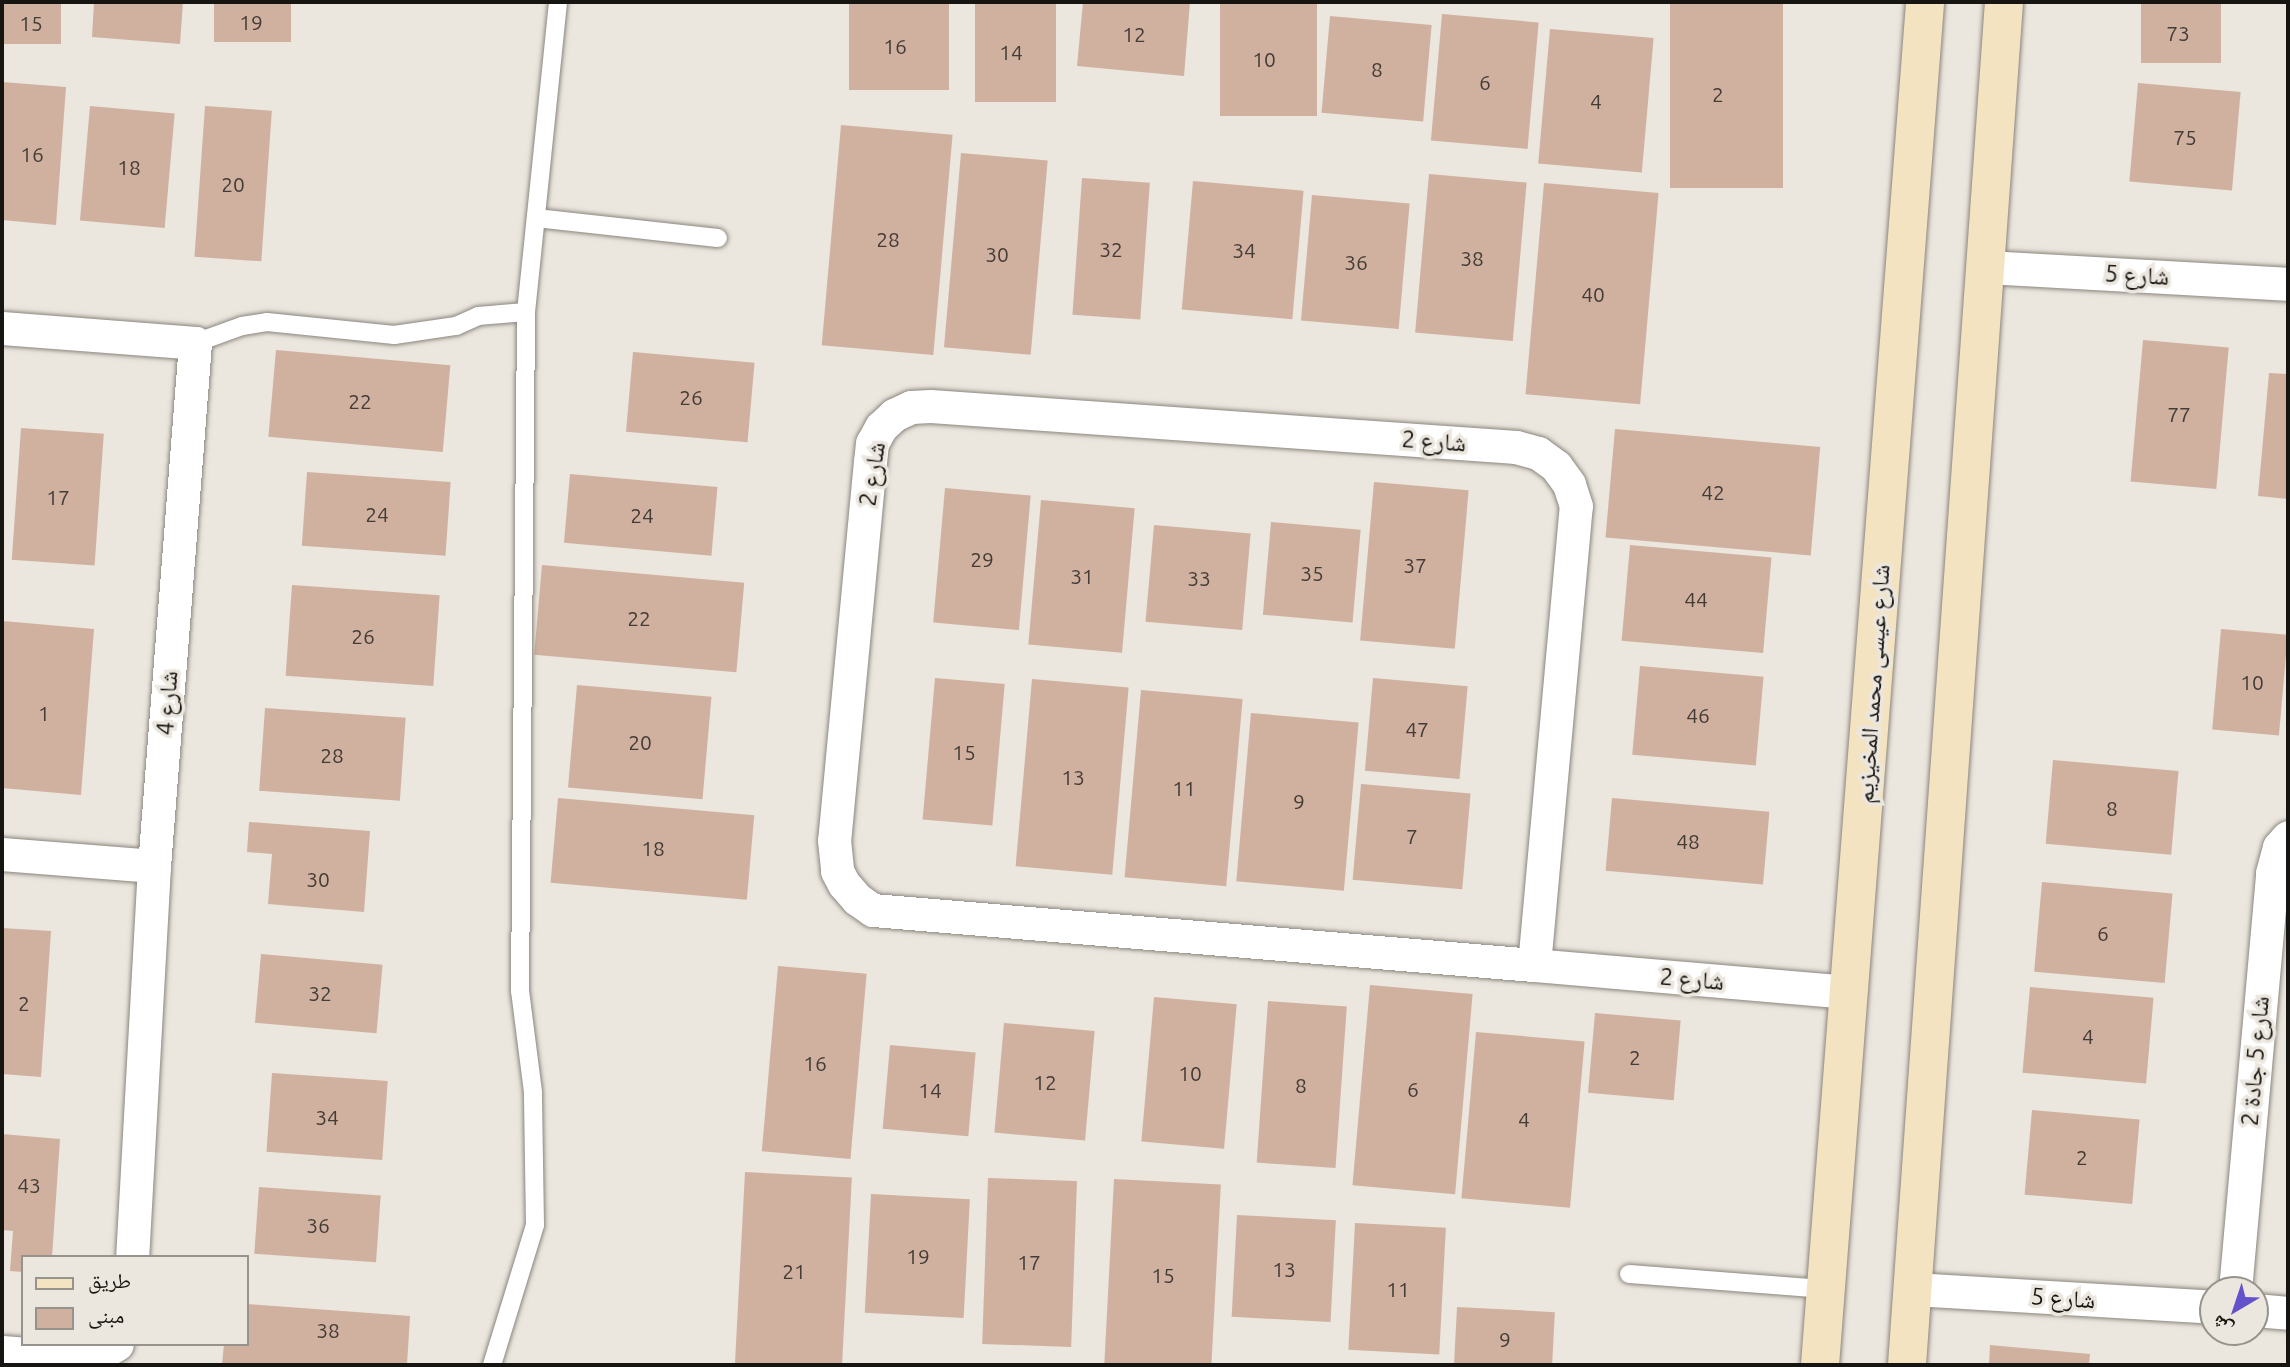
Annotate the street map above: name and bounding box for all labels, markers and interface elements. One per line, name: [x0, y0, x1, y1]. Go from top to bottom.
house number: 19: [239, 9, 263, 35]
house number: 15: [19, 10, 43, 36]
house number: 73: [2166, 20, 2190, 46]
house number: 12: [1122, 21, 1146, 47]
house number: 16: [883, 33, 907, 59]
house number: 14: [999, 39, 1023, 65]
house number: 10: [1252, 46, 1276, 72]
house number: 8: [1371, 56, 1383, 82]
house number: 6: [1479, 69, 1491, 95]
house number: 2: [1712, 81, 1724, 107]
house number: 4: [1590, 88, 1602, 114]
house number: 75: [2173, 124, 2197, 150]
house number: 16: [20, 141, 44, 167]
house number: 18: [117, 154, 141, 180]
house number: 20: [221, 171, 245, 197]
house number: 28: [876, 226, 900, 252]
house number: 32: [1099, 236, 1123, 262]
house number: 34: [1232, 237, 1256, 263]
house number: 30: [985, 241, 1009, 267]
house number: 38: [1460, 245, 1484, 271]
house number: 36: [1344, 249, 1368, 275]
street label: شارع 5: [2104, 259, 2170, 291]
house number: 40: [1581, 281, 1605, 307]
house number: 26: [679, 384, 703, 410]
house number: 22: [348, 388, 372, 414]
house number: 77: [2167, 401, 2191, 427]
street label: شارع 2: [1401, 424, 1467, 458]
street label: شارع 2: [853, 440, 891, 508]
house number: 42: [1701, 479, 1725, 505]
house number: 17: [46, 484, 70, 510]
house number: 24: [365, 501, 389, 527]
house number: 24: [630, 502, 654, 528]
house number: 29: [970, 546, 994, 572]
house number: 37: [1403, 552, 1427, 578]
house number: 35: [1300, 560, 1324, 586]
house number: 31: [1070, 563, 1094, 589]
street label: شارع عيسى محمد المخيزيم: [1850, 564, 1896, 804]
house number: 33: [1187, 565, 1211, 591]
house number: 44: [1684, 586, 1708, 612]
house number: 22: [627, 605, 651, 631]
house number: 26: [351, 623, 375, 649]
house number: 10: [2240, 669, 2264, 695]
street label: شارع 4: [150, 670, 184, 736]
house number: 1: [38, 700, 50, 726]
house number: 46: [1686, 702, 1710, 728]
house number: 47: [1405, 716, 1429, 742]
house number: 20: [628, 729, 652, 755]
house number: 15: [952, 739, 976, 765]
house number: 28: [320, 742, 344, 768]
house number: 13: [1061, 764, 1085, 790]
house number: 11: [1172, 775, 1196, 801]
house number: 9: [1293, 788, 1305, 814]
house number: 8: [2106, 795, 2118, 821]
house number: 7: [1406, 823, 1418, 849]
house number: 48: [1676, 828, 1700, 854]
house number: 18: [641, 835, 665, 861]
house number: 30: [306, 866, 330, 892]
house number: 6: [2097, 920, 2109, 946]
street label: شارع 2: [1659, 962, 1725, 996]
house number: 32: [308, 980, 332, 1006]
house number: 2: [18, 990, 30, 1016]
street label: شارع 5 جادة 2: [2235, 995, 2275, 1127]
house number: 4: [2082, 1023, 2094, 1049]
house number: 2: [1629, 1044, 1641, 1070]
house number: 16: [803, 1050, 827, 1076]
house number: 10: [1178, 1060, 1202, 1086]
house number: 12: [1033, 1069, 1057, 1095]
house number: 8: [1295, 1072, 1307, 1098]
house number: 6: [1407, 1076, 1419, 1102]
house number: 14: [918, 1077, 942, 1103]
house number: 34: [315, 1104, 339, 1130]
house number: 4: [1518, 1106, 1530, 1132]
house number: 2: [2076, 1144, 2088, 1170]
house number: 43: [17, 1172, 41, 1198]
house number: 36: [306, 1212, 330, 1238]
house number: 19: [906, 1243, 930, 1269]
house number: 17: [1017, 1249, 1041, 1275]
legend: [21, 1255, 248, 1346]
house number: 13: [1272, 1256, 1296, 1282]
house number: 21: [782, 1258, 806, 1284]
house number: 15: [1151, 1262, 1175, 1288]
text: طريق: [88, 1268, 131, 1292]
house number: 11: [1386, 1276, 1410, 1302]
north arrow: [2199, 1276, 2269, 1346]
street label: شارع 5: [2030, 1281, 2096, 1315]
text: مبنى: [88, 1303, 124, 1327]
text: ش: [2207, 1311, 2237, 1341]
house number: 38: [316, 1317, 340, 1343]
house number: 9: [1499, 1326, 1511, 1352]

